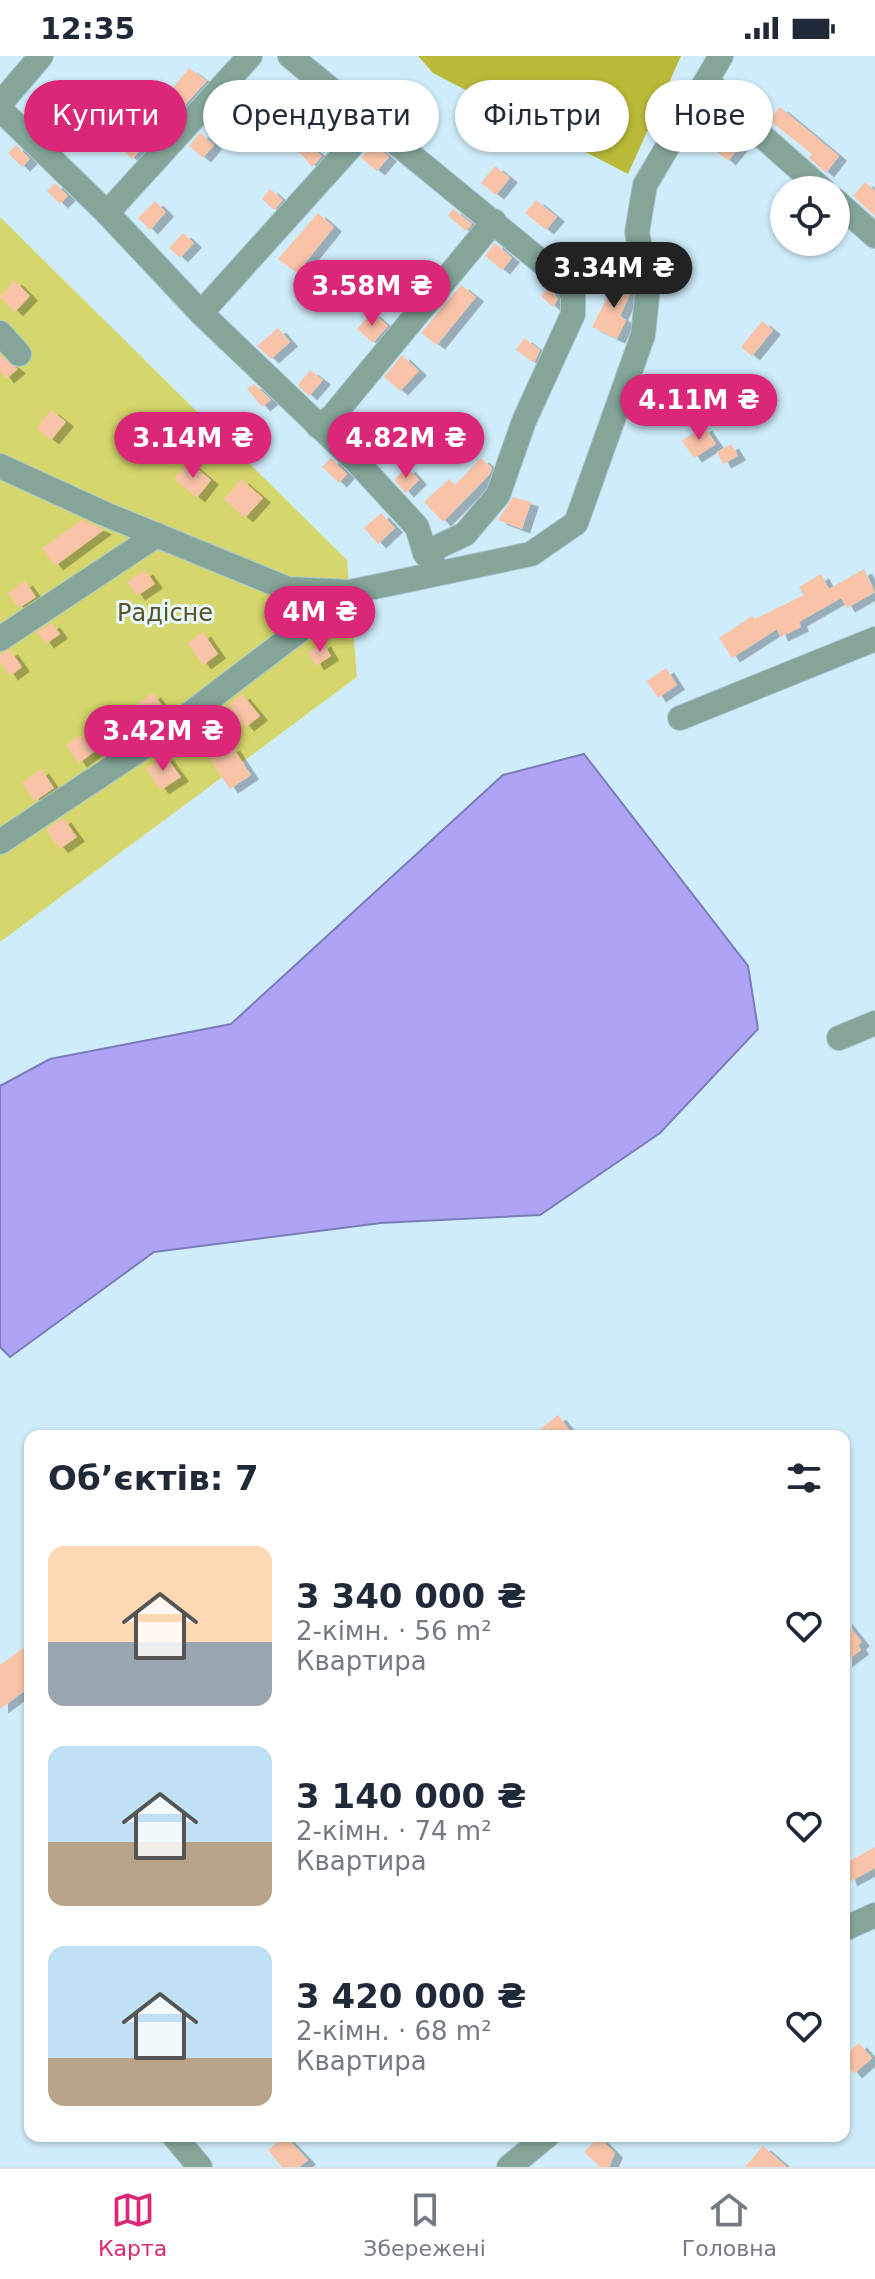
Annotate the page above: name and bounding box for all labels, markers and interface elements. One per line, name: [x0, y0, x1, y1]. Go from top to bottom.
text: 12:35: [40, 11, 136, 46]
chip: Купити: [24, 80, 187, 152]
chip: Орендувати: [203, 80, 439, 152]
chip: Фільтри: [455, 80, 629, 152]
chip: Нове: [645, 80, 773, 152]
map controls: [770, 176, 850, 256]
button: locate: [770, 176, 850, 256]
pin: 3.34M ₴: [540, 242, 688, 310]
text: 3.34M ₴: [553, 253, 675, 283]
pin: 3.58M ₴: [298, 260, 446, 328]
text: 3.58M ₴: [311, 271, 433, 301]
pin: 4.11M ₴: [625, 374, 773, 442]
text: 4.11M ₴: [638, 385, 760, 415]
pin: 3.14M ₴: [119, 412, 267, 480]
pin: 4.82M ₴: [332, 412, 480, 480]
text: 3.14M ₴: [132, 423, 254, 453]
text: 4.82M ₴: [345, 423, 467, 453]
pin: 4M ₴: [273, 586, 367, 654]
text: 4M ₴: [282, 597, 358, 627]
park label: Радісне: [117, 599, 213, 627]
pin: 3.42M ₴: [89, 705, 237, 773]
text: 3.42M ₴: [102, 716, 224, 746]
icon: filters: [782, 1456, 826, 1500]
text: Об’єктів: 7: [48, 1458, 259, 1498]
text: 3 340 000 ₴: [296, 1576, 526, 1616]
icon: home: [112, 1578, 208, 1674]
icon: heart: [782, 1604, 826, 1648]
text: 2-кімн. · 56 m²: [296, 1616, 492, 1646]
text: Квартира: [296, 1646, 427, 1676]
text: 3 140 000 ₴: [296, 1776, 526, 1816]
icon: home: [112, 1778, 208, 1874]
icon: heart: [782, 1804, 826, 1848]
text: 2-кімн. · 74 m²: [296, 1816, 492, 1846]
text: Квартира: [296, 1846, 427, 1876]
text: 3 420 000 ₴: [296, 1976, 526, 2016]
icon: home: [112, 1978, 208, 2074]
icon: heart: [782, 2004, 826, 2048]
text: 2-кімн. · 68 m²: [296, 2016, 492, 2046]
text: Квартира: [296, 2046, 427, 2076]
tab: Карта: [98, 2188, 167, 2261]
tab: Збережені: [363, 2188, 486, 2261]
tab: Головна: [682, 2188, 777, 2261]

